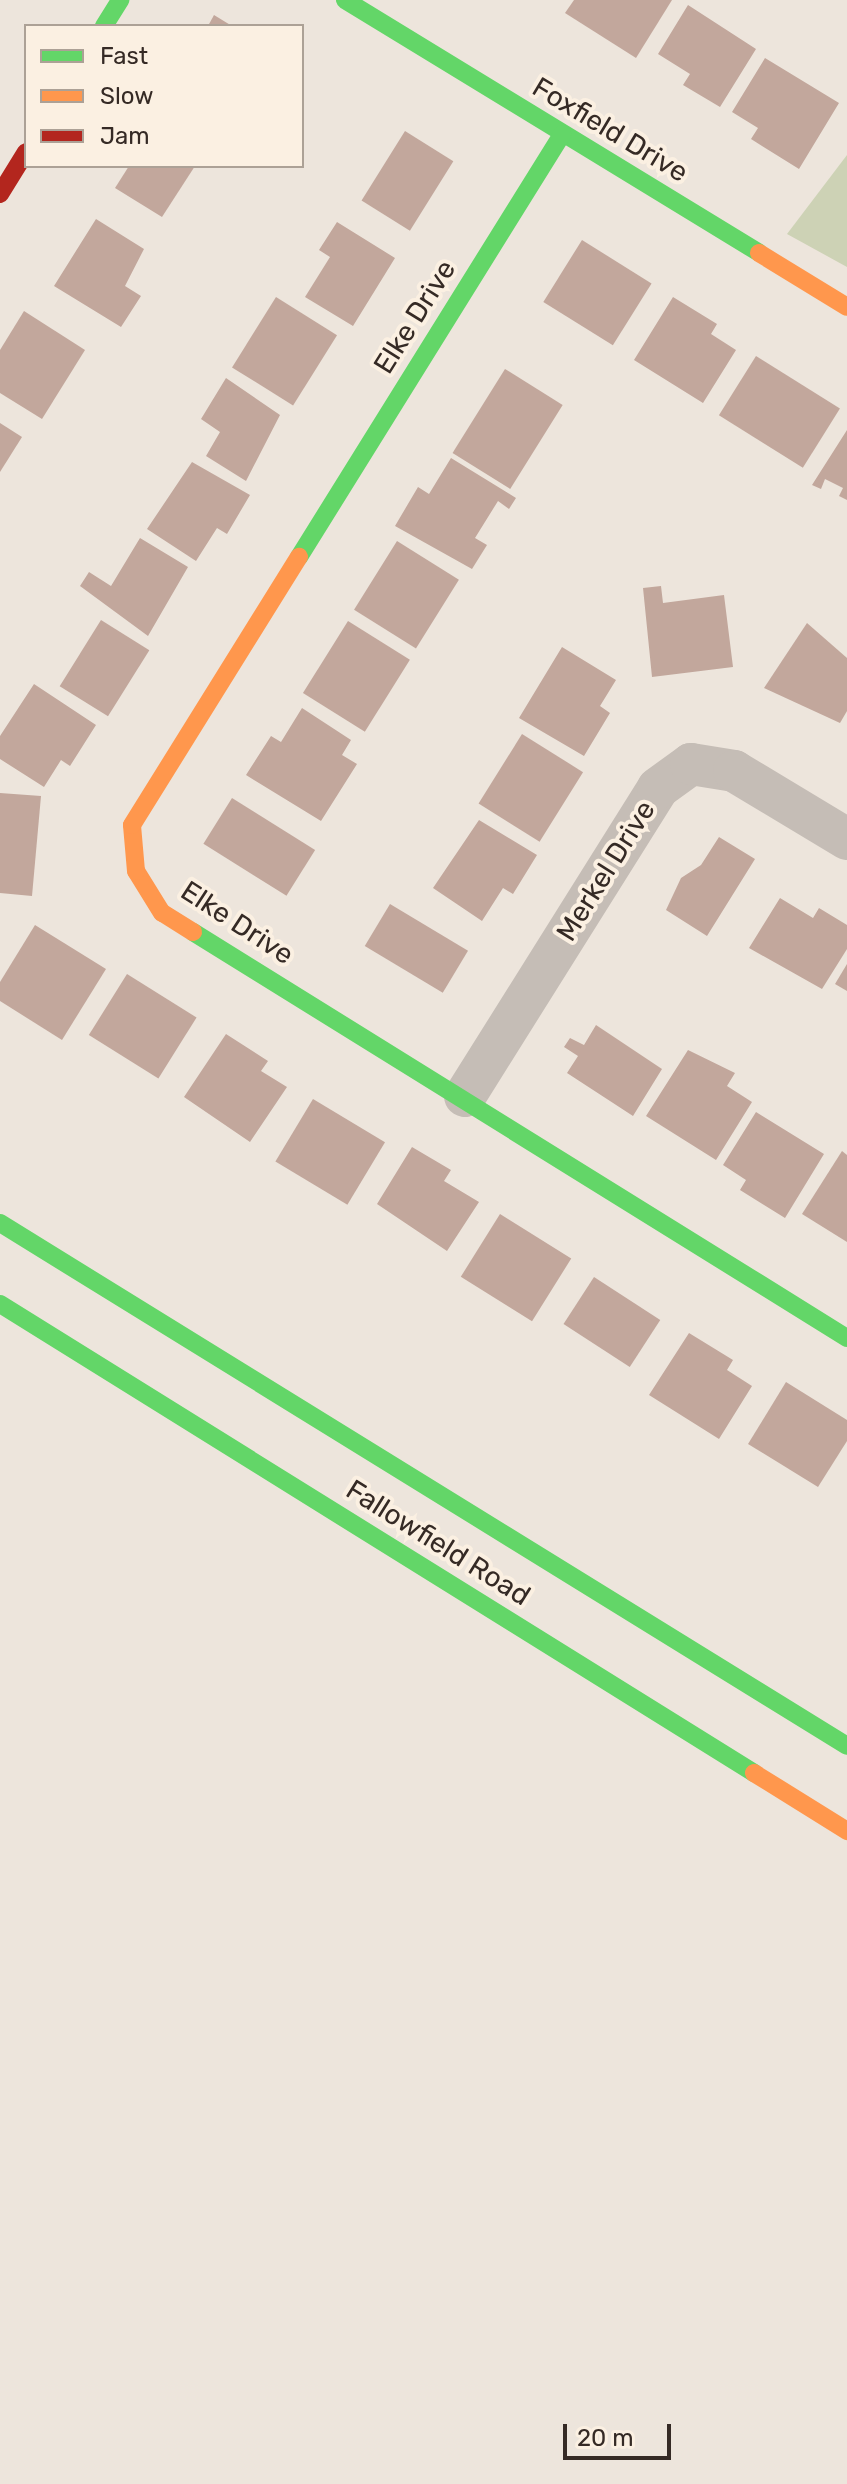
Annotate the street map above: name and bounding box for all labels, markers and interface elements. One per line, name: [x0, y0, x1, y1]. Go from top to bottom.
legend: [24, 24, 304, 168]
text: Fast: [100, 42, 148, 70]
street label: Foxfield Drive: [526, 70, 694, 190]
text: Slow: [100, 82, 153, 110]
text: Jam: [100, 122, 150, 150]
street label: Elke Drive: [367, 254, 463, 380]
street label: Merkel Drive: [550, 795, 662, 947]
street label: Elke Drive: [174, 874, 300, 972]
street label: Fallowfield Road: [340, 1473, 536, 1613]
scale bar: [567, 2408, 675, 2458]
text: 20 m: [577, 2424, 634, 2452]

